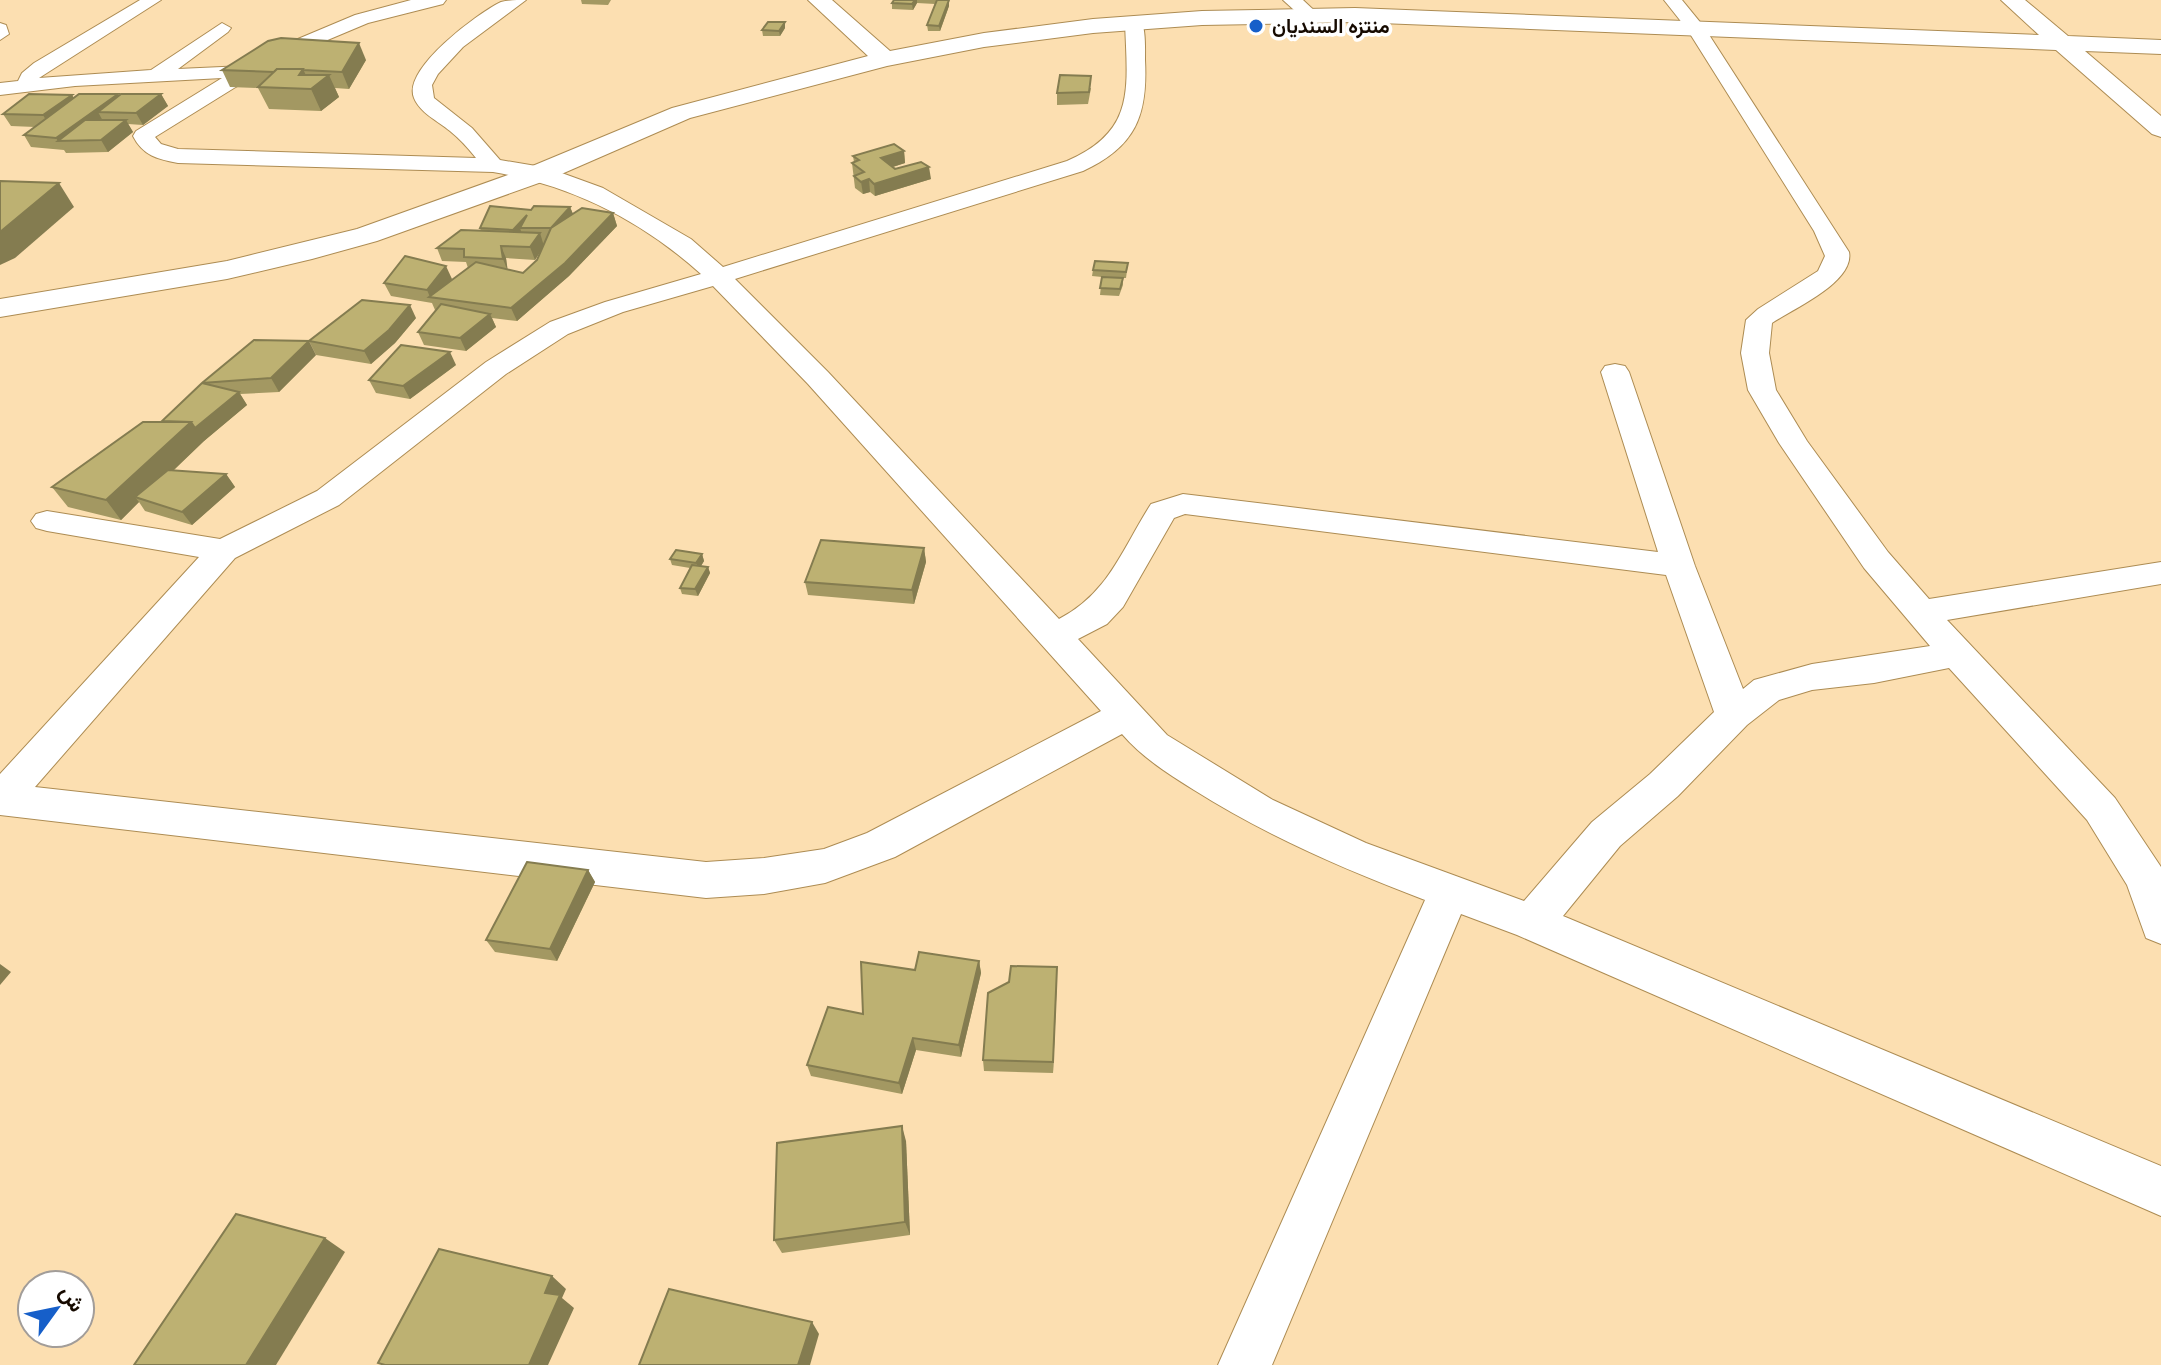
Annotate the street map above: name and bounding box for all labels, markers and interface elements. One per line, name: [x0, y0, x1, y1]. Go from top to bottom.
place label: منتزه السنديان: [1272, 11, 1390, 39]
marker: منتزه السنديان: [1247, 17, 1265, 35]
north arrow: [16, 1269, 96, 1349]
text: ش: [54, 1278, 93, 1317]

